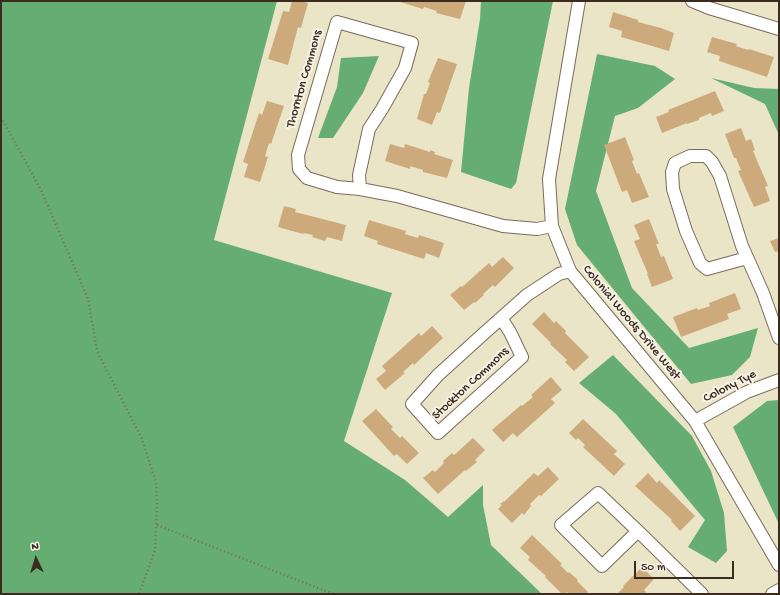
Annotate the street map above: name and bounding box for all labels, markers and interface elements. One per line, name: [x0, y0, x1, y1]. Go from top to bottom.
street label: Thornton Commons: [284, 28, 326, 130]
street label: Colonial Woods Drive West: [578, 263, 684, 383]
street label: Stockton Commons: [429, 344, 513, 424]
street label: Colony Tye: [701, 367, 759, 407]
north arrow: [16, 539, 56, 579]
text: N: [31, 541, 39, 553]
scale bar: [636, 553, 736, 579]
text: 50 m: [641, 561, 666, 575]

